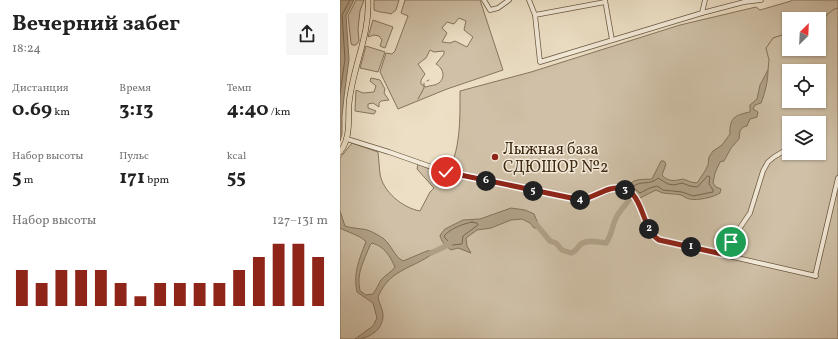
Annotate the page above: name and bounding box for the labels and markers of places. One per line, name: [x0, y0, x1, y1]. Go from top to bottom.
place label: Лыжная база СДЮШОР №2: [503, 139, 609, 179]
marker: Лыжная база СДЮШОР №2: [490, 152, 500, 162]
pin: [429, 155, 463, 189]
pin: 6: [476, 171, 496, 191]
pin: 3: [615, 180, 635, 200]
pin: 5: [523, 181, 543, 201]
pin: 4: [570, 190, 590, 210]
pin: 2: [639, 219, 659, 239]
pin: [714, 225, 748, 259]
pin: 1: [681, 237, 701, 257]

